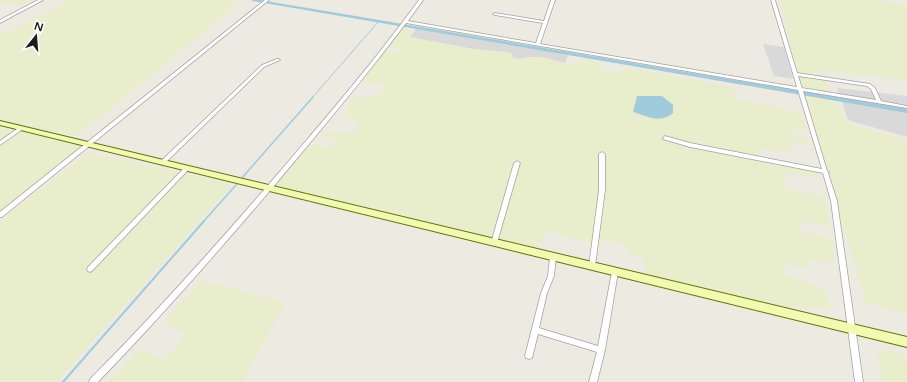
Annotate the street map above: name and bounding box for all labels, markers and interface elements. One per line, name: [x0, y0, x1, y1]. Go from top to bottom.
north arrow: [16, 16, 56, 56]
text: N: [33, 19, 45, 34]

